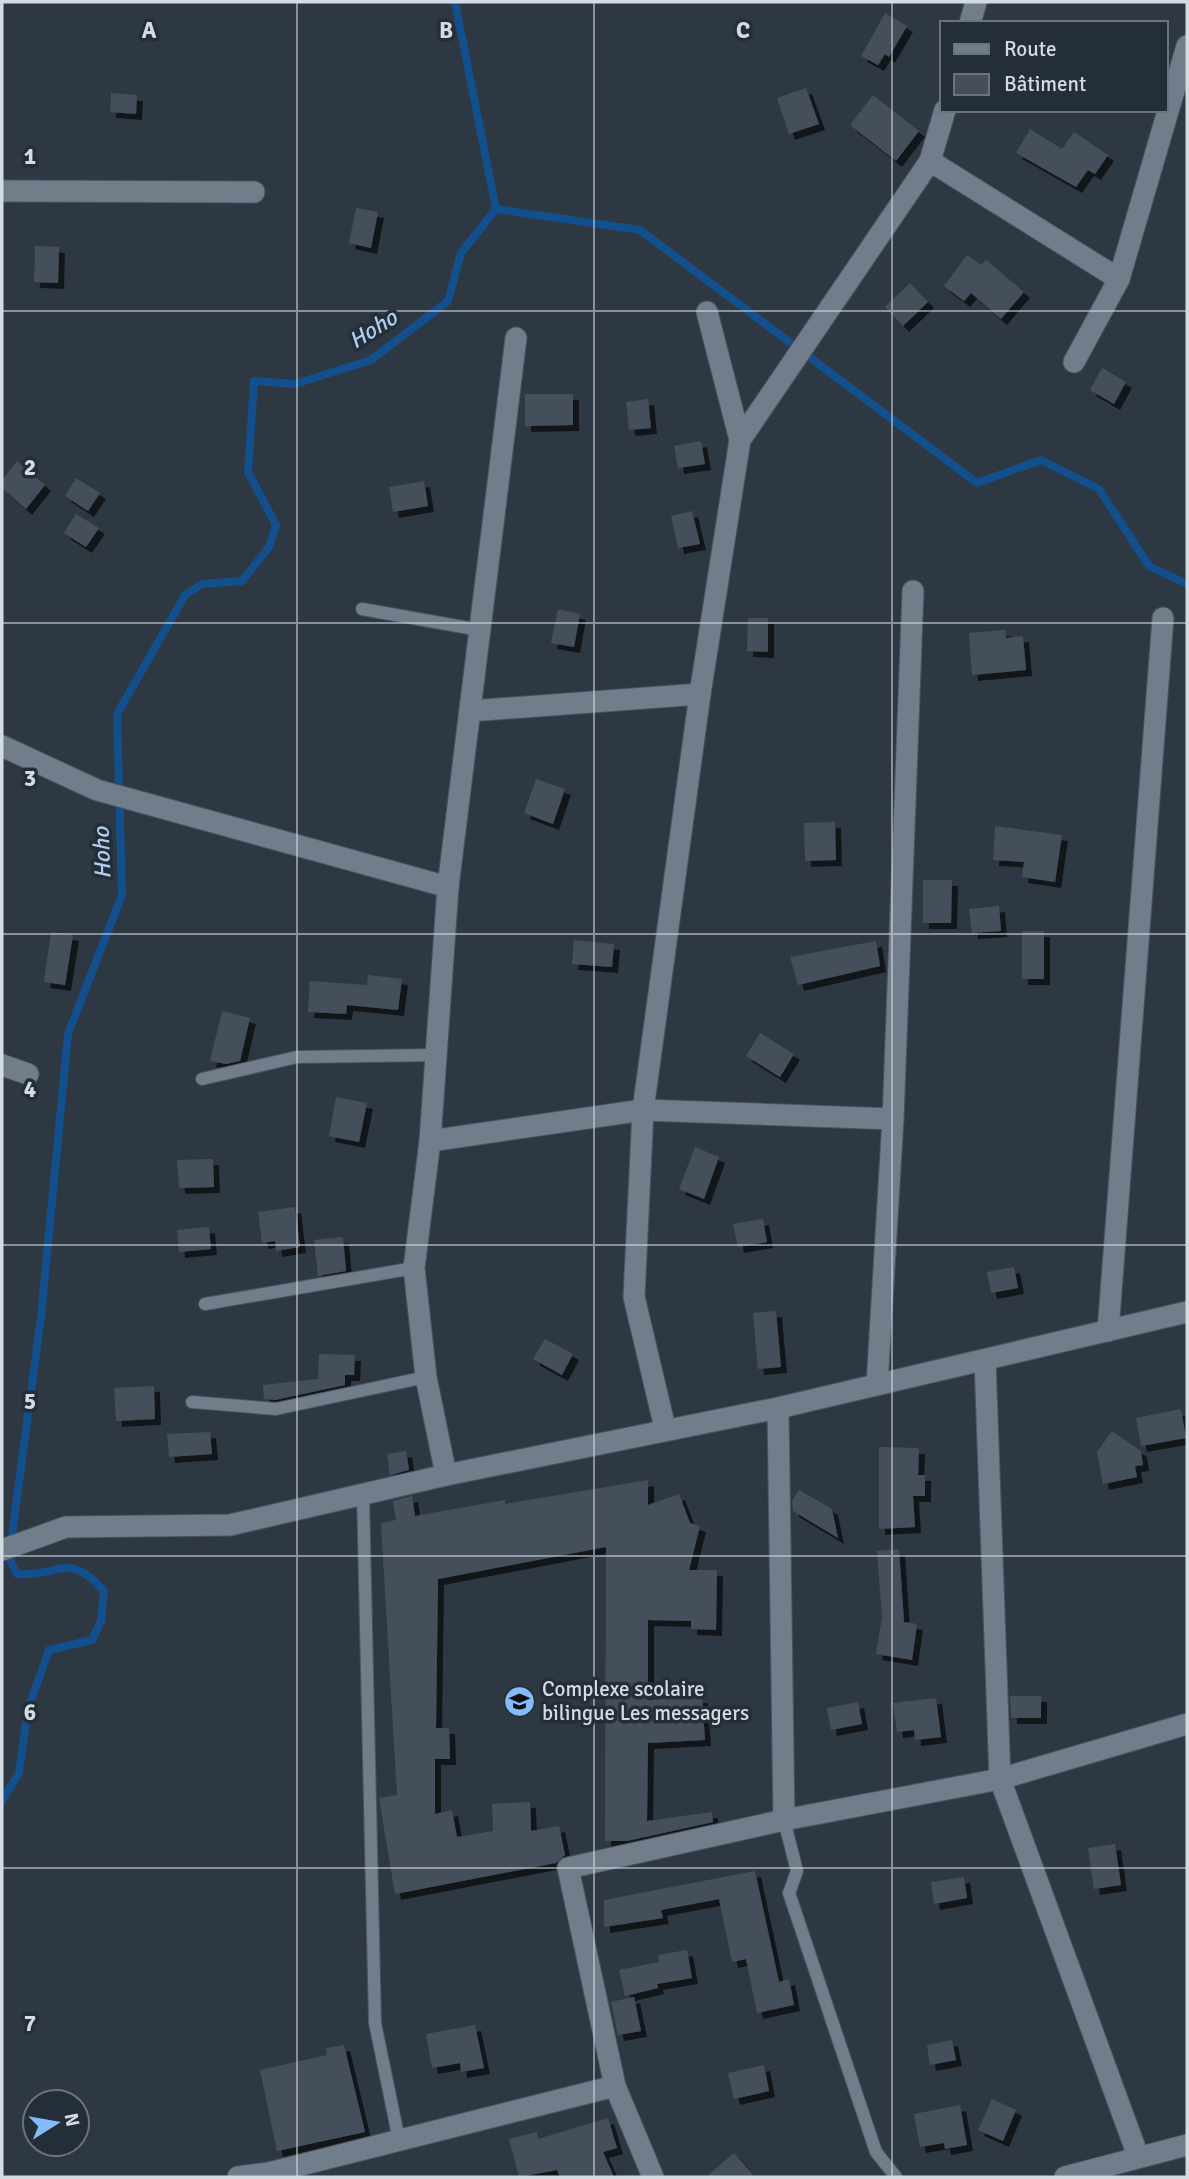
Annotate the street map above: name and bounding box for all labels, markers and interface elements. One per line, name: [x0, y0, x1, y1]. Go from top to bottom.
text: A: [142, 16, 157, 45]
text: B: [439, 16, 453, 45]
text: C: [736, 16, 750, 45]
legend: [940, 21, 1168, 112]
text: Route: [1004, 36, 1056, 62]
text: Bâtiment: [1004, 71, 1086, 97]
text: 1: [24, 142, 36, 171]
water label: Hoho: [343, 302, 404, 355]
text: 2: [24, 453, 36, 482]
text: 3: [24, 764, 36, 793]
water label: Hoho: [87, 825, 117, 879]
text: 4: [24, 1075, 36, 1104]
text: 5: [24, 1387, 36, 1416]
place label: Complexe scolaire bilingue Les messagers: [542, 1676, 749, 1726]
school or university icon: Complexe scolaire bilingue Les messagers: [502, 1684, 536, 1718]
text: 6: [24, 1698, 36, 1727]
text: 7: [24, 2009, 36, 2038]
north arrow: [21, 2088, 91, 2158]
text: N: [59, 2111, 85, 2129]

